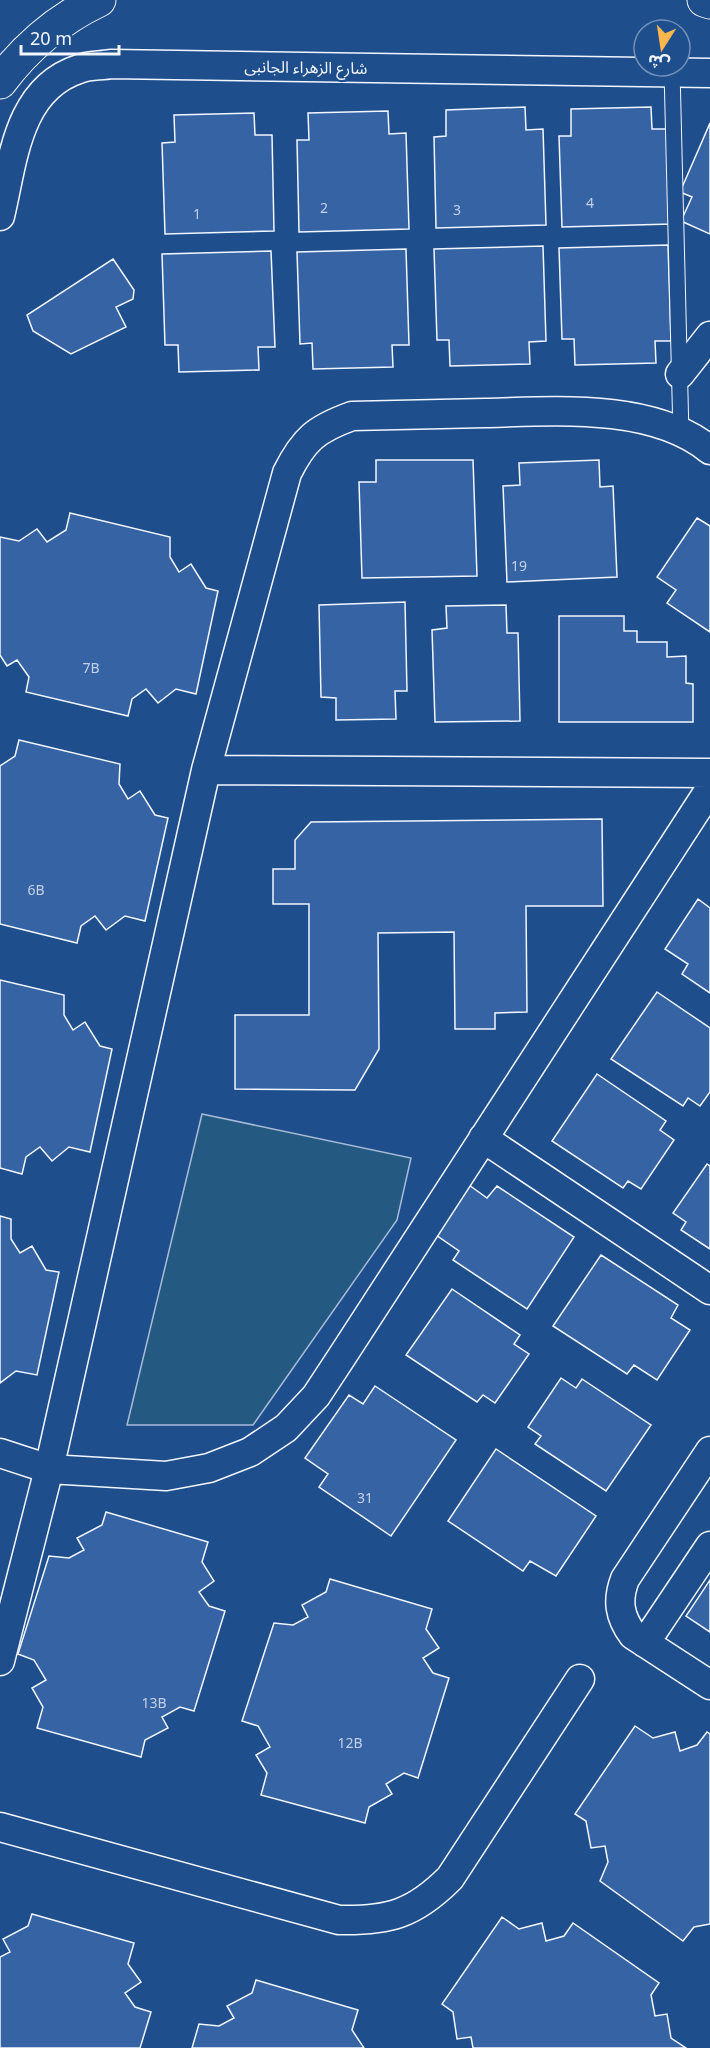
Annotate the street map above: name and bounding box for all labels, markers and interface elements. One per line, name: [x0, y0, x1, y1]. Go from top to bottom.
scale bar: [21, 18, 118, 56]
north arrow: [632, 18, 692, 78]
text: 20 m: [30, 26, 72, 50]
text: ش: [646, 50, 672, 76]
street label: شارع الزهراء الجانبى: [244, 55, 368, 81]
house number: 4: [586, 193, 594, 212]
house number: 2: [320, 198, 328, 217]
house number: 3: [453, 200, 461, 219]
house number: 1: [193, 204, 201, 223]
house number: 19: [511, 556, 527, 575]
house number: 7B: [82, 658, 100, 677]
house number: 6B: [27, 880, 45, 899]
house number: 31: [357, 1488, 373, 1507]
house number: 13B: [141, 1693, 167, 1712]
house number: 12B: [337, 1733, 363, 1752]

